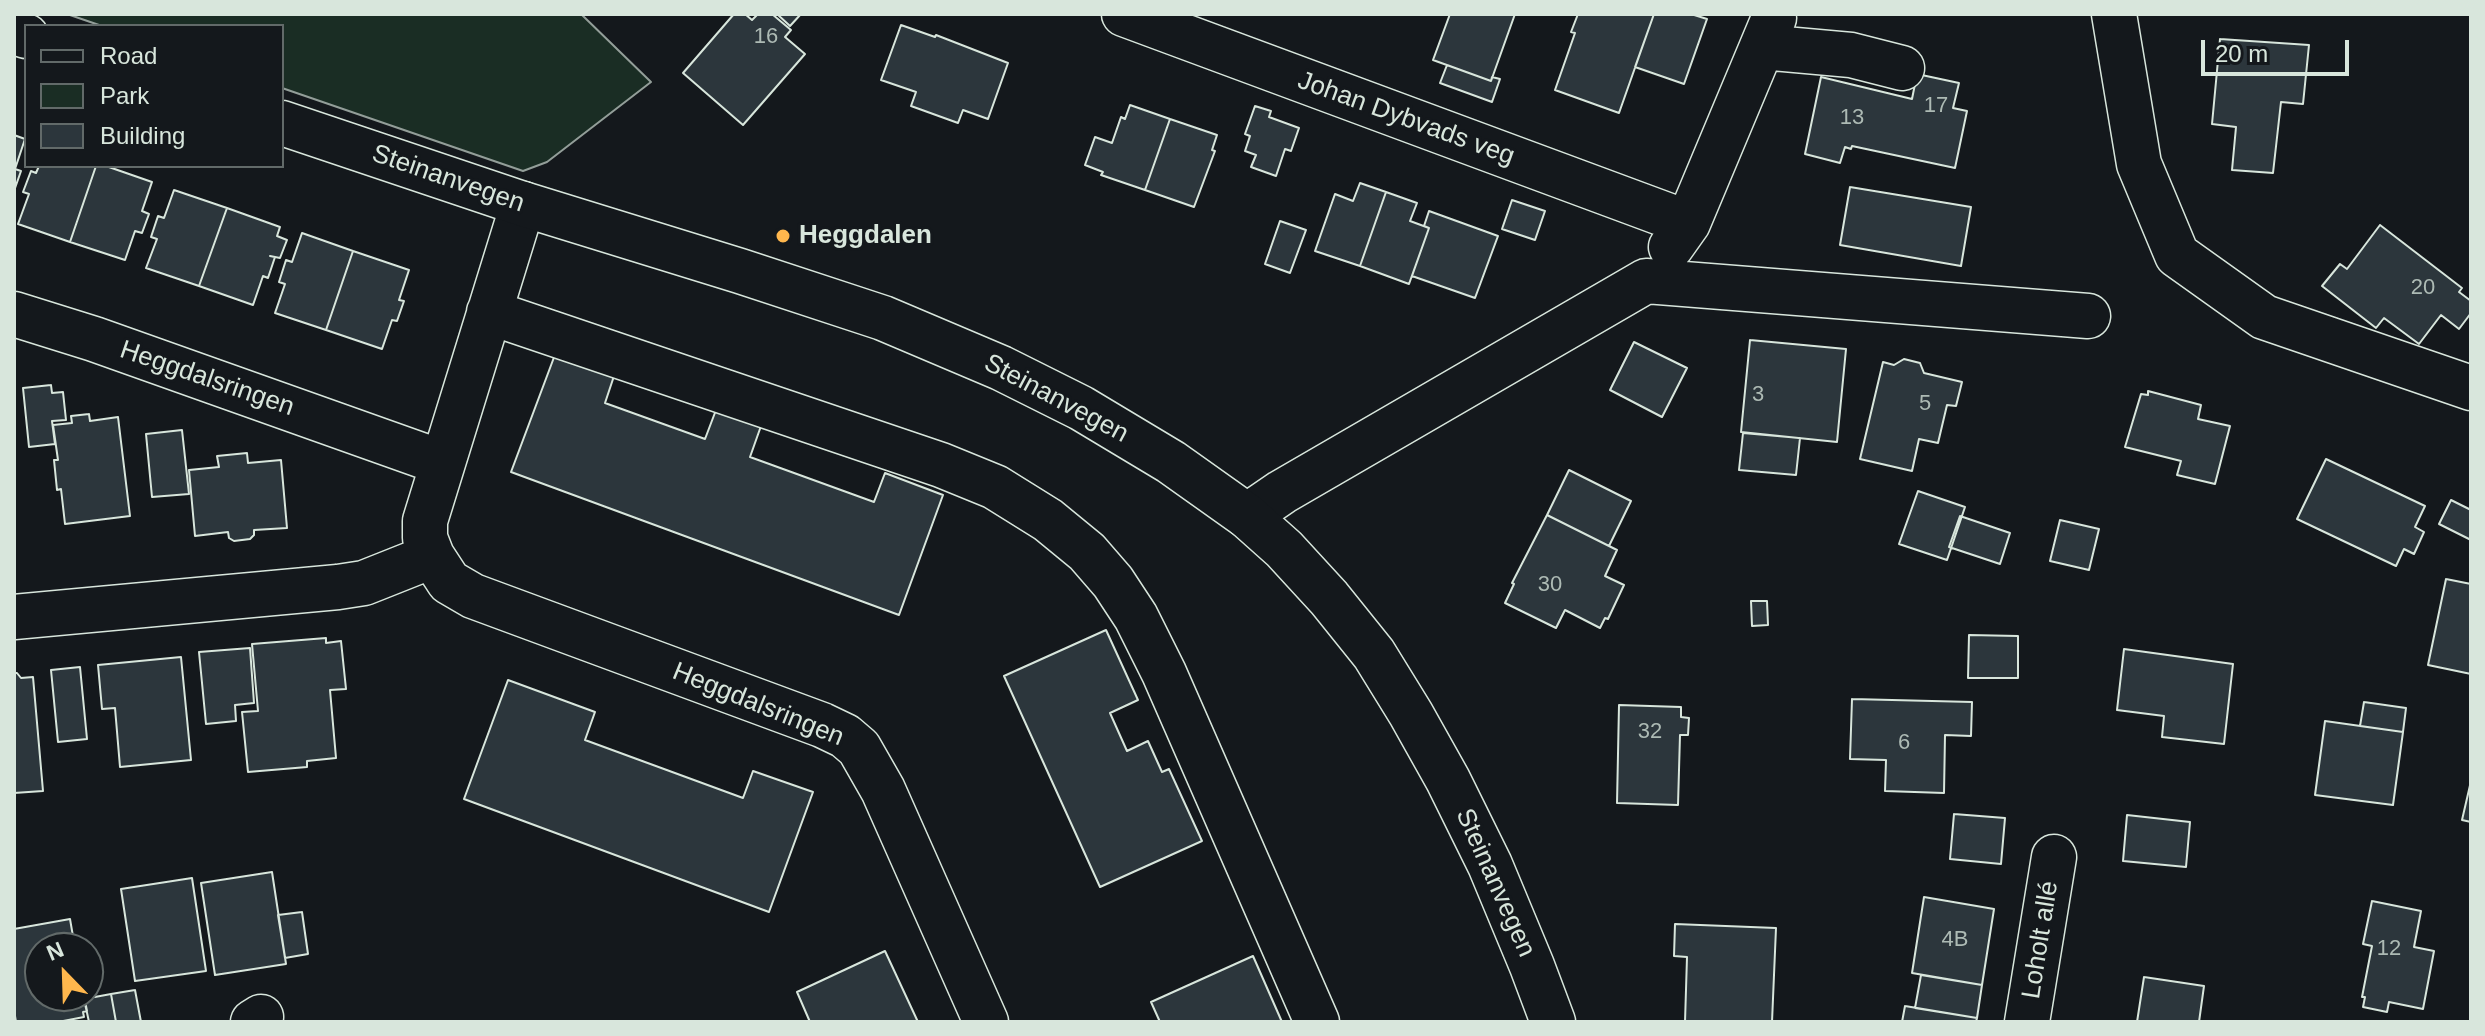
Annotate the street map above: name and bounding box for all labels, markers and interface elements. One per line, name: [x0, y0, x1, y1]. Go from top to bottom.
legend: [24, 24, 284, 168]
house number: 16: [754, 24, 778, 50]
scale bar: [2205, 24, 2353, 74]
text: 20 m: [2215, 40, 2268, 67]
text: Road: [100, 42, 157, 69]
street label: Johan Dybvads veg: [1293, 65, 1519, 173]
text: Park: [100, 82, 149, 109]
house number: 17: [1924, 93, 1948, 119]
house number: 13: [1840, 105, 1864, 131]
text: Building: [100, 122, 185, 149]
street label: Steinanvegen: [368, 138, 528, 220]
place label: Heggdalen: [799, 220, 932, 252]
marker: Heggdalen: [774, 227, 792, 245]
house number: 20: [2411, 275, 2435, 301]
street label: Heggdalsringen: [116, 335, 298, 423]
street label: Steinanvegen: [978, 348, 1134, 450]
house number: 3: [1752, 382, 1764, 408]
house number: 5: [1919, 391, 1931, 417]
house number: 30: [1538, 572, 1562, 598]
street label: Heggdalsringen: [668, 656, 848, 754]
house number: 32: [1638, 719, 1662, 745]
house number: 6: [1898, 730, 1910, 756]
street label: Steinanvegen: [1448, 804, 1542, 962]
street label: Loholt allé: [2016, 879, 2066, 1001]
house number: 4B: [1942, 927, 1968, 953]
north arrow: [24, 932, 104, 1012]
house number: 12: [2377, 936, 2401, 962]
text: N: [43, 937, 67, 966]

